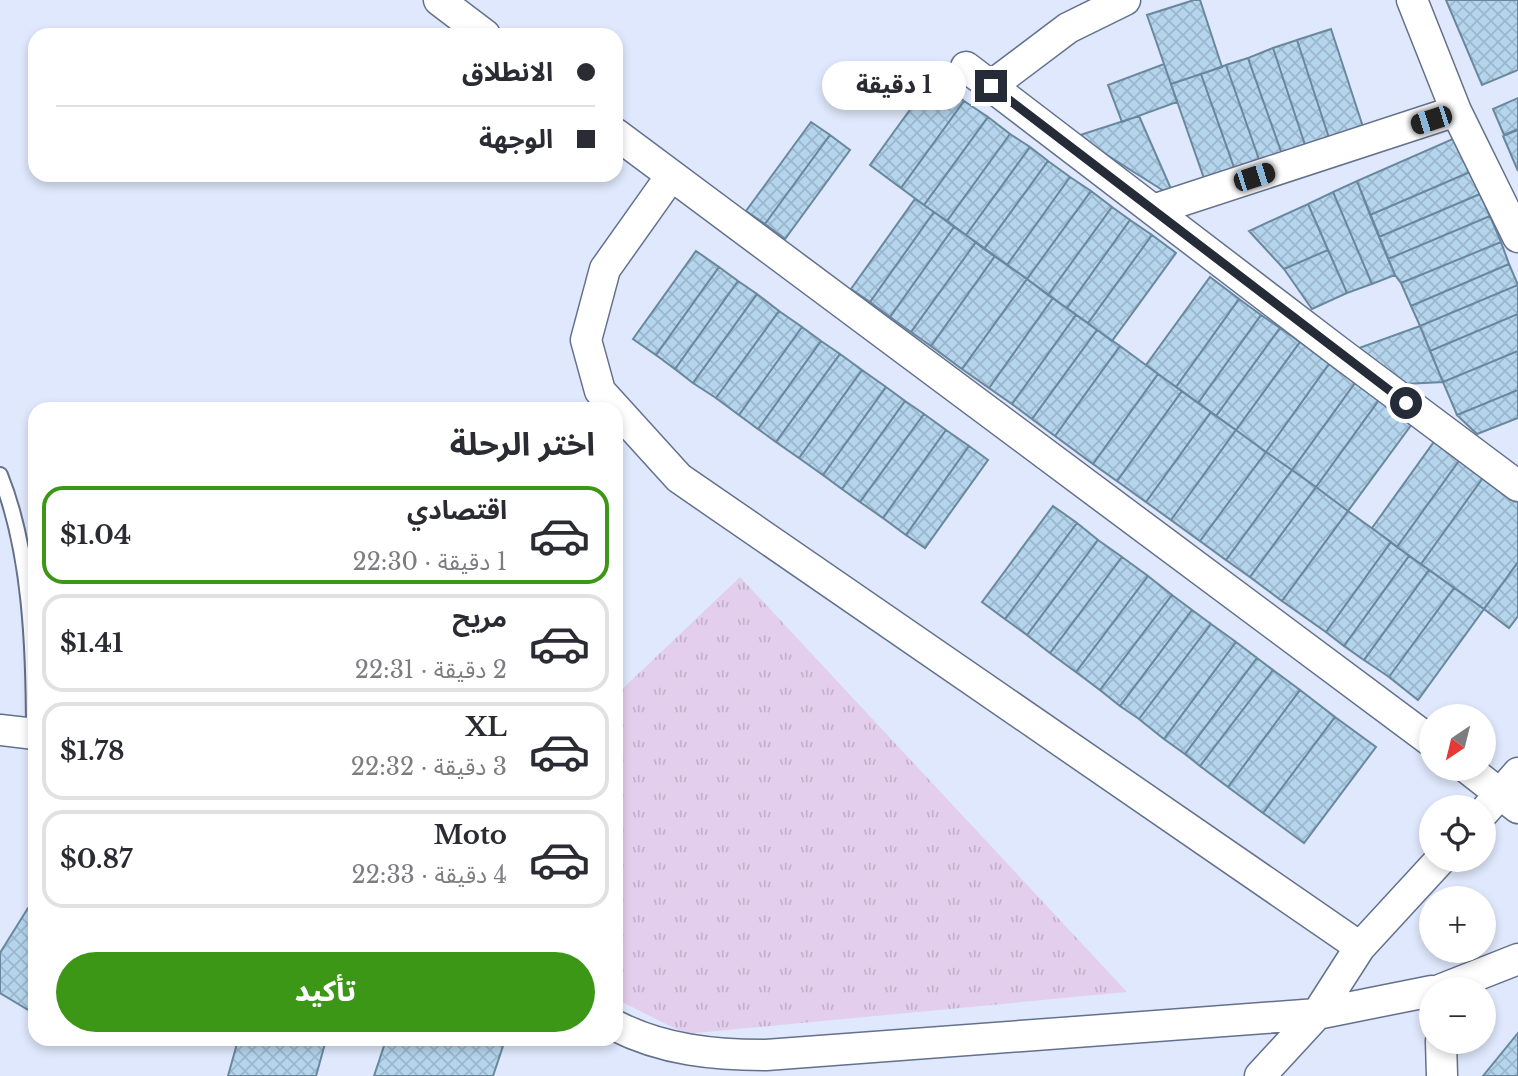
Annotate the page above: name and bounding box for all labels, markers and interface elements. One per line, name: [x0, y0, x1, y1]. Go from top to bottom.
text: الانطلاق: [462, 56, 553, 88]
callout: 1 دقيقة: [823, 62, 967, 110]
route end: [975, 70, 1007, 102]
text: 1 دقيقة: [856, 71, 932, 99]
car: [1408, 104, 1455, 136]
text: الوجهة: [479, 123, 553, 155]
car: [1231, 161, 1278, 193]
route start: [1390, 387, 1422, 419]
text: اختر الرحلة: [450, 424, 595, 464]
text: اقتصادي: [407, 494, 507, 526]
icon: car: [528, 504, 591, 567]
text: $1.04: [60, 519, 131, 551]
text: 1 دقيقة · 22:30: [352, 548, 507, 576]
text: مريح: [452, 602, 507, 634]
icon: car: [528, 612, 591, 675]
text: $1.41: [60, 627, 123, 659]
text: 2 دقيقة · 22:31: [355, 656, 507, 684]
north arrow: [1419, 704, 1496, 780]
map controls: [1419, 704, 1496, 1054]
text: XL: [465, 711, 507, 743]
icon: car: [528, 720, 591, 783]
text: $1.78: [60, 735, 124, 767]
text: 3 دقيقة · 22:32: [351, 753, 507, 781]
button: locate: [1419, 795, 1496, 872]
text: Moto: [434, 819, 507, 851]
icon: car: [528, 828, 591, 891]
text: $0.87: [60, 843, 133, 875]
text: 4 دقيقة · 22:33: [352, 861, 507, 889]
button: +: [1419, 886, 1496, 963]
button: تأكيد: [56, 952, 595, 1032]
button: −: [1419, 977, 1496, 1054]

